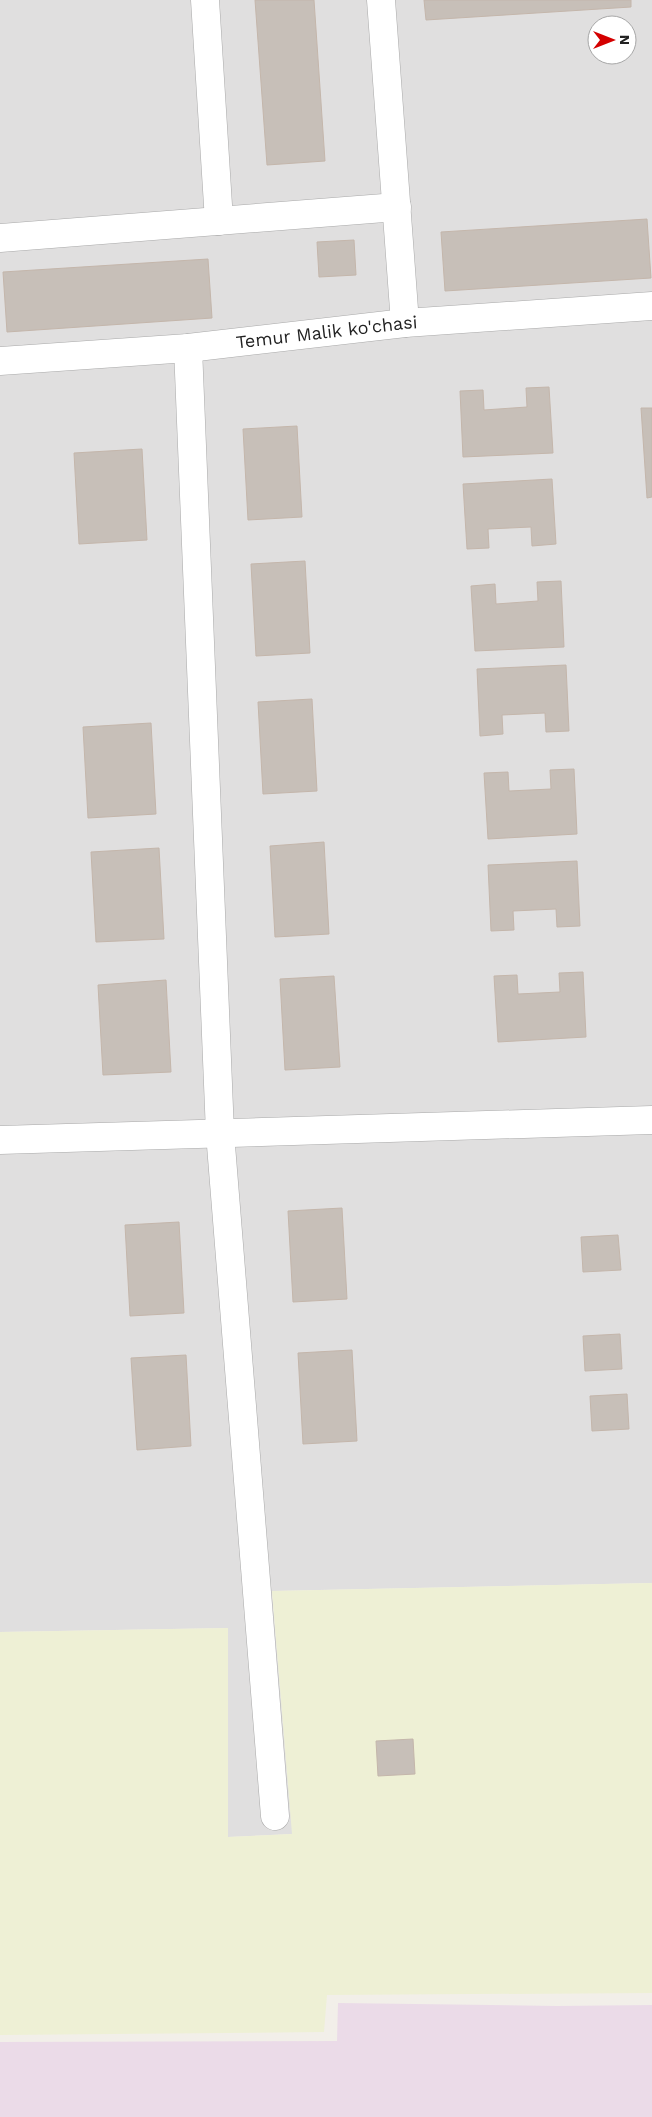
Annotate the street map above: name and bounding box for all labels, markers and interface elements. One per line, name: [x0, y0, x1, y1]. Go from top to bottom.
north arrow: [587, 15, 637, 65]
text: N: [617, 35, 633, 45]
street label: Temur Malik ko'chasi: [235, 311, 418, 352]

